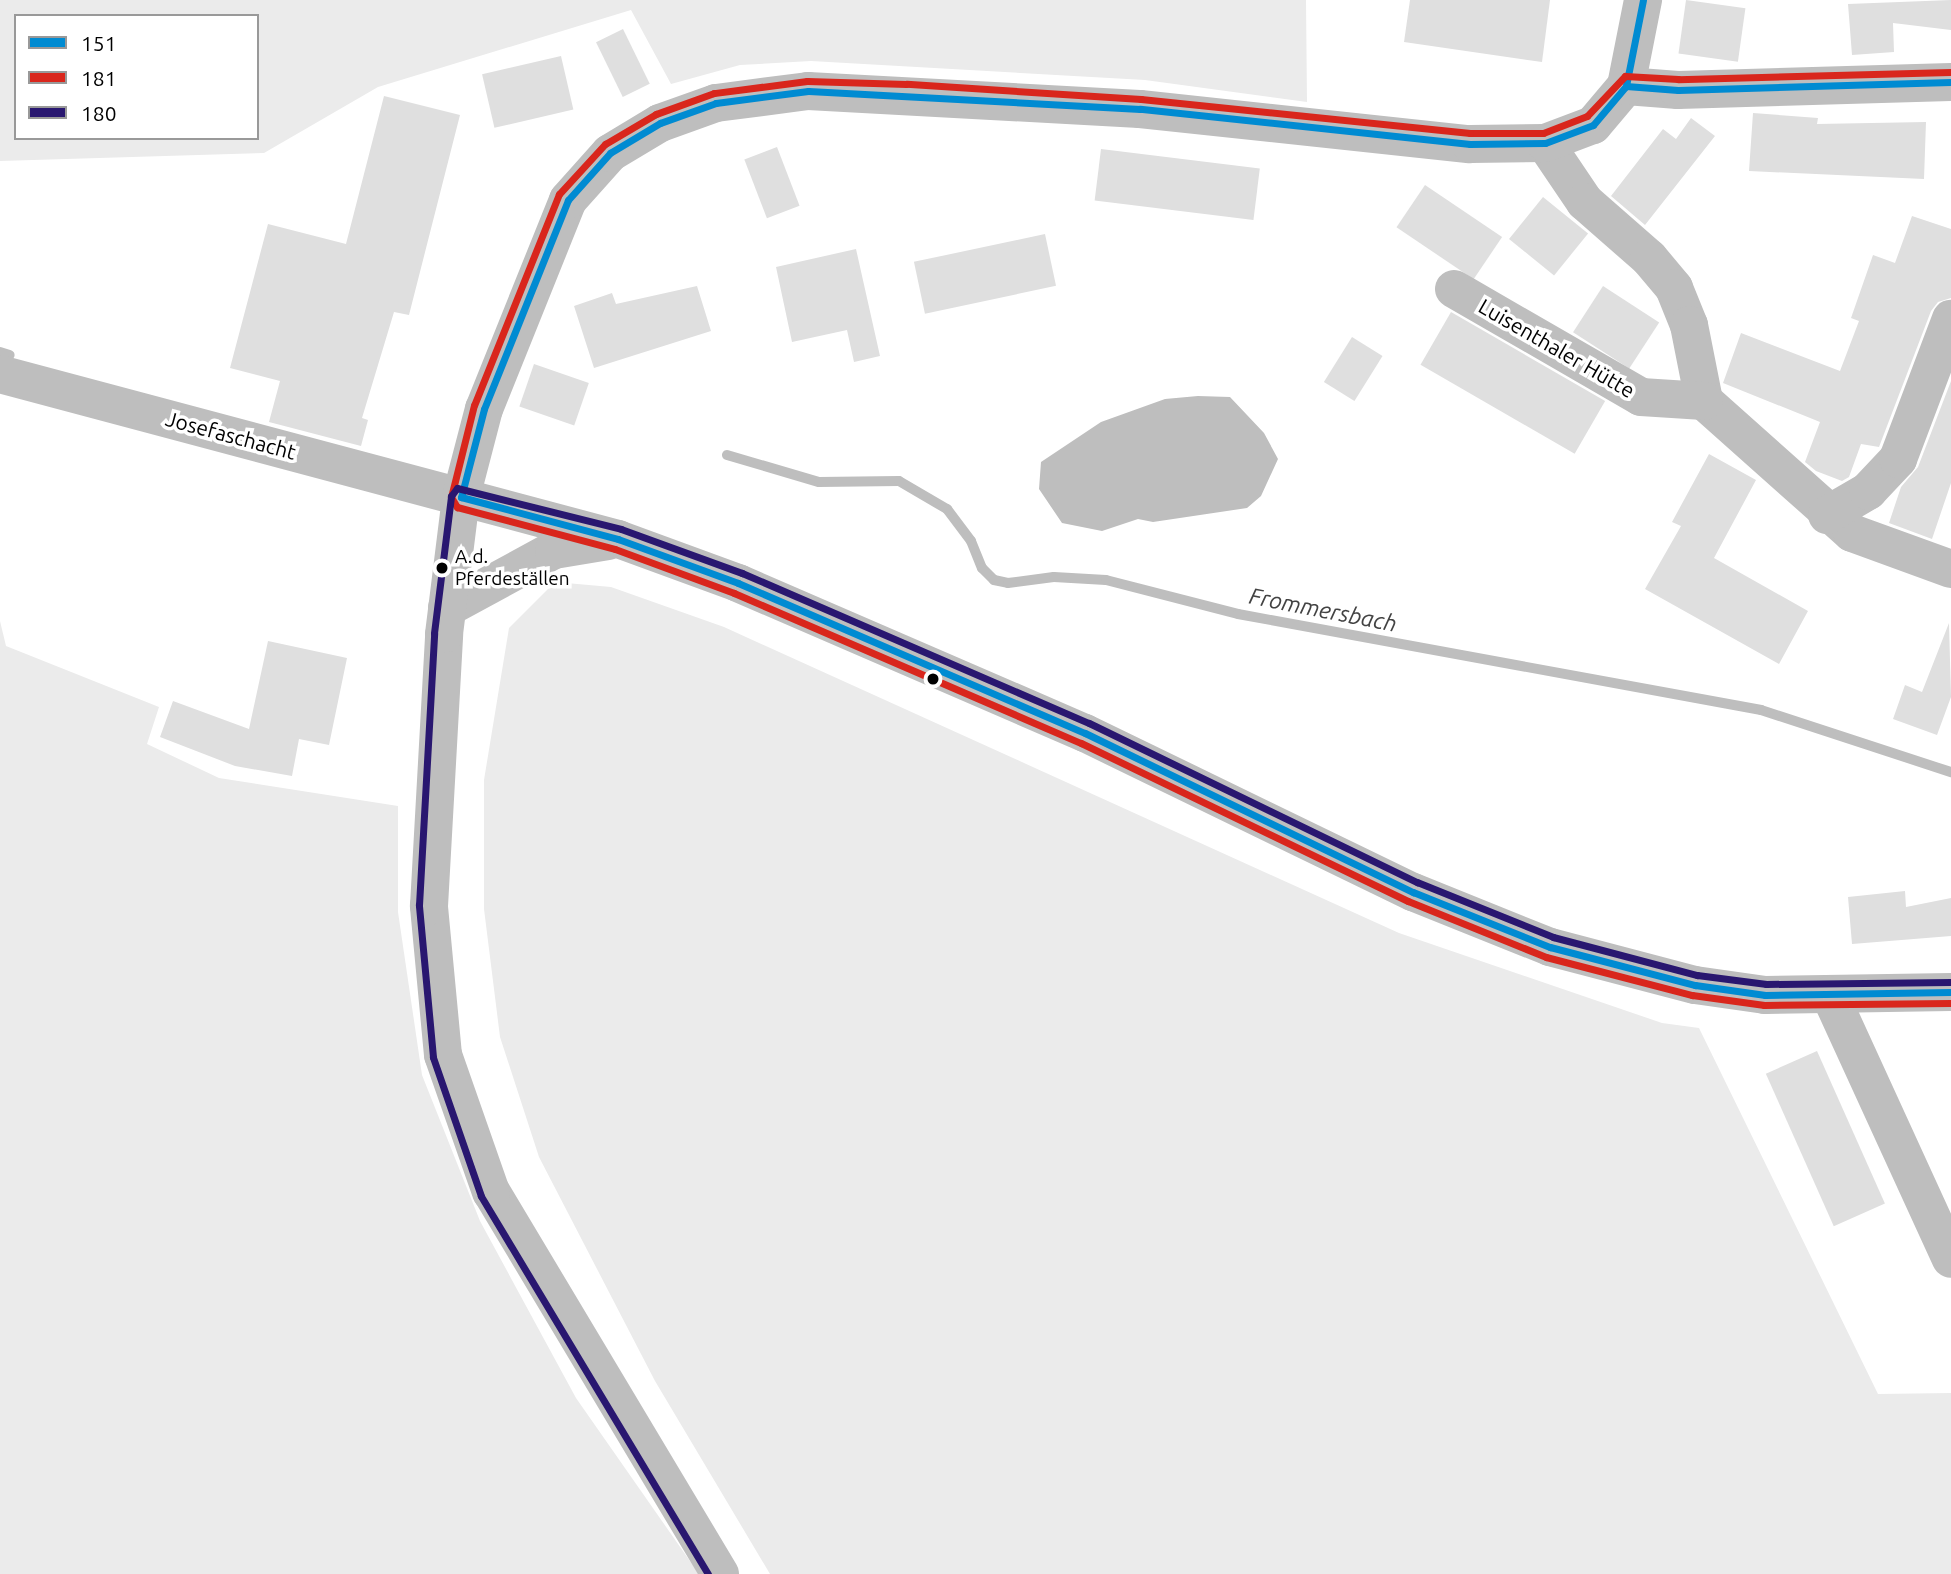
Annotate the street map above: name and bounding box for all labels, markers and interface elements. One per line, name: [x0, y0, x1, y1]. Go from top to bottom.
legend: [14, 14, 259, 140]
text: 151: [81, 31, 117, 55]
text: 181: [81, 66, 117, 90]
text: 180: [81, 101, 117, 125]
street label: Luisenthaler Hütte: [1474, 293, 1640, 403]
street label: Josefaschacht: [163, 406, 299, 464]
place label: A.d. Pferdeställen: [455, 546, 570, 590]
marker: A.d. Pferdeställen: [435, 561, 449, 575]
water label: Frommersbach: [1247, 582, 1399, 638]
unlabelled marker: [926, 672, 940, 686]

